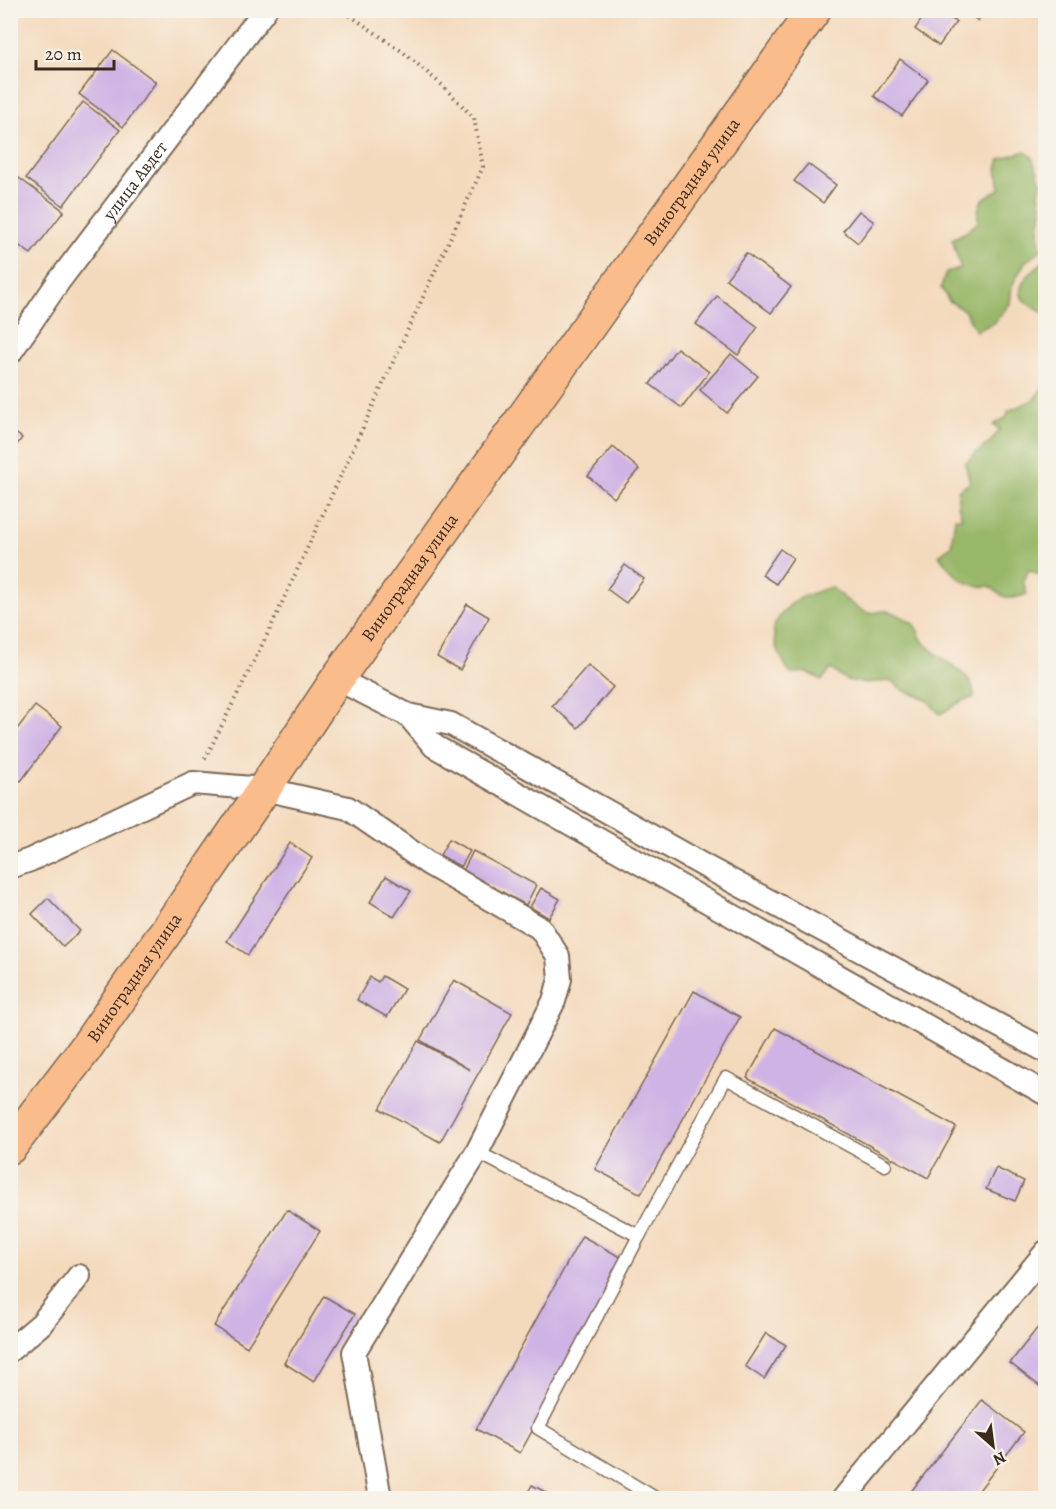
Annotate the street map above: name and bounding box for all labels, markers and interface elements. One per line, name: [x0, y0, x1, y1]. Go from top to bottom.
scale bar: [36, 33, 114, 71]
text: 20 m: [45, 42, 82, 66]
street label: Виноградная улица: [638, 112, 746, 250]
street label: улица Авдет: [97, 136, 173, 226]
street label: Виноградная улица: [356, 508, 464, 646]
street label: Виноградная улица: [81, 908, 187, 1047]
north arrow: [963, 1416, 1023, 1476]
text: N: [989, 1446, 1010, 1471]

